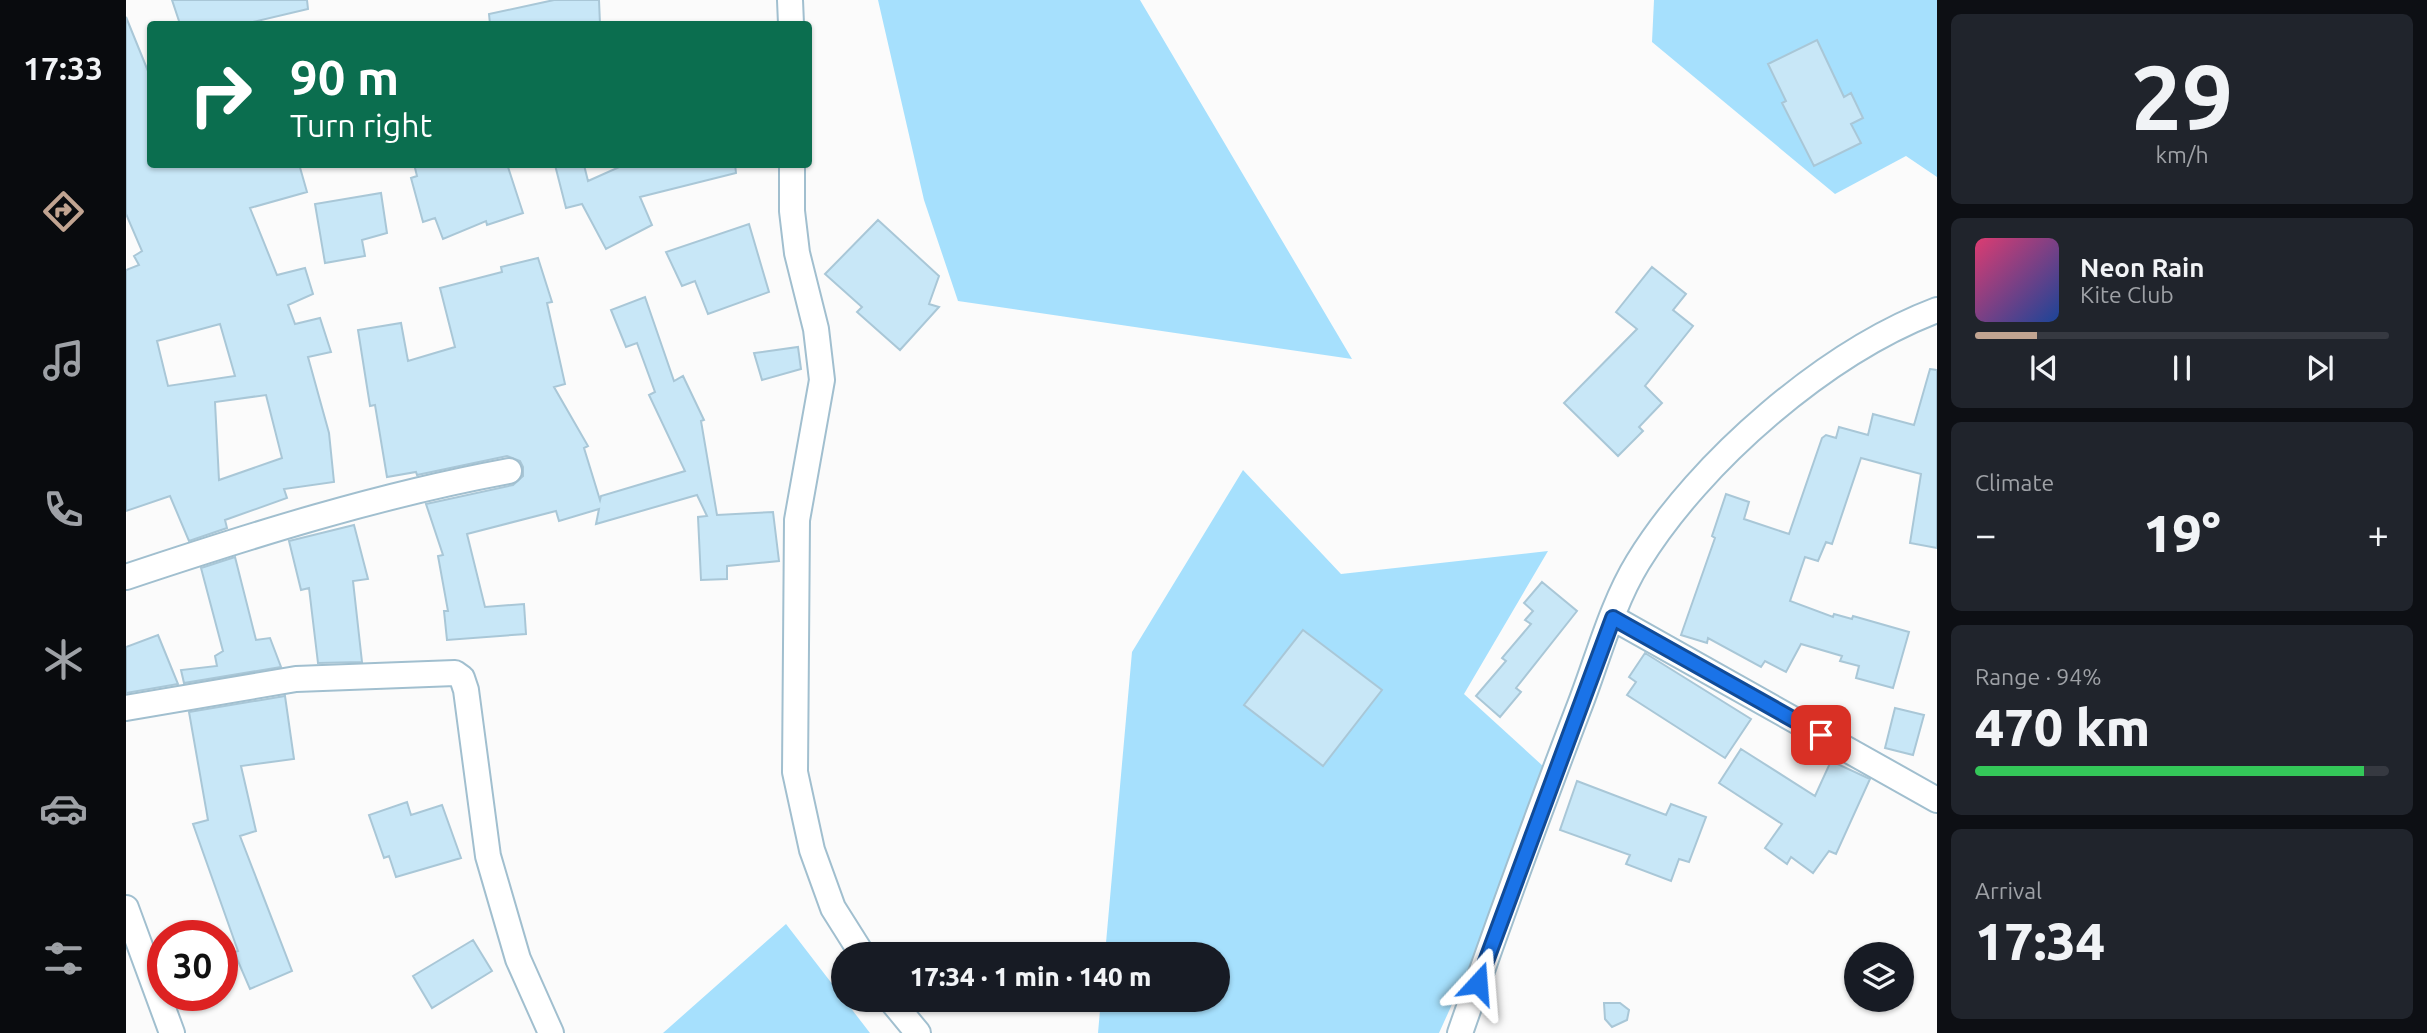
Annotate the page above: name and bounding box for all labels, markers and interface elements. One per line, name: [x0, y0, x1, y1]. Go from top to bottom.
text: 29: [2131, 45, 2233, 147]
icon: right: [175, 49, 266, 140]
text: 90 m: [290, 49, 399, 104]
text: 17:33: [23, 50, 103, 86]
text: Turn right: [290, 107, 432, 143]
text: km/h: [2155, 142, 2209, 167]
icon: directions: [39, 187, 88, 236]
text: Neon Rain: [2080, 253, 2205, 282]
text: Kite Club: [2080, 282, 2174, 307]
icon: music: [39, 336, 88, 385]
icon: previous: [2025, 349, 2063, 387]
icon: pause: [2163, 349, 2201, 387]
icon: next: [2301, 349, 2339, 387]
text: Climate: [1975, 470, 2054, 495]
icon: phone: [39, 485, 88, 534]
text: 19°: [2143, 504, 2221, 562]
text: −: [1975, 513, 1996, 555]
text: +: [2368, 513, 2389, 555]
icon: climate: [39, 635, 88, 684]
text: Range · 94%: [1975, 664, 2102, 689]
text: 470 km: [1975, 698, 2150, 756]
pin: [1791, 705, 1851, 765]
icon: arrive: [1802, 716, 1840, 754]
icon: car: [39, 784, 88, 833]
text: Arrival: [1975, 878, 2042, 903]
text: 17:34: [1975, 912, 2105, 970]
speed limit sign: 30: [147, 920, 238, 1011]
icon: filters: [39, 934, 88, 983]
map controls: [1844, 942, 1914, 1012]
button: layers: [1844, 942, 1914, 1012]
position arrow: [1441, 946, 1515, 1020]
text: 17:34 · 1 min · 140 m: [910, 962, 1151, 991]

